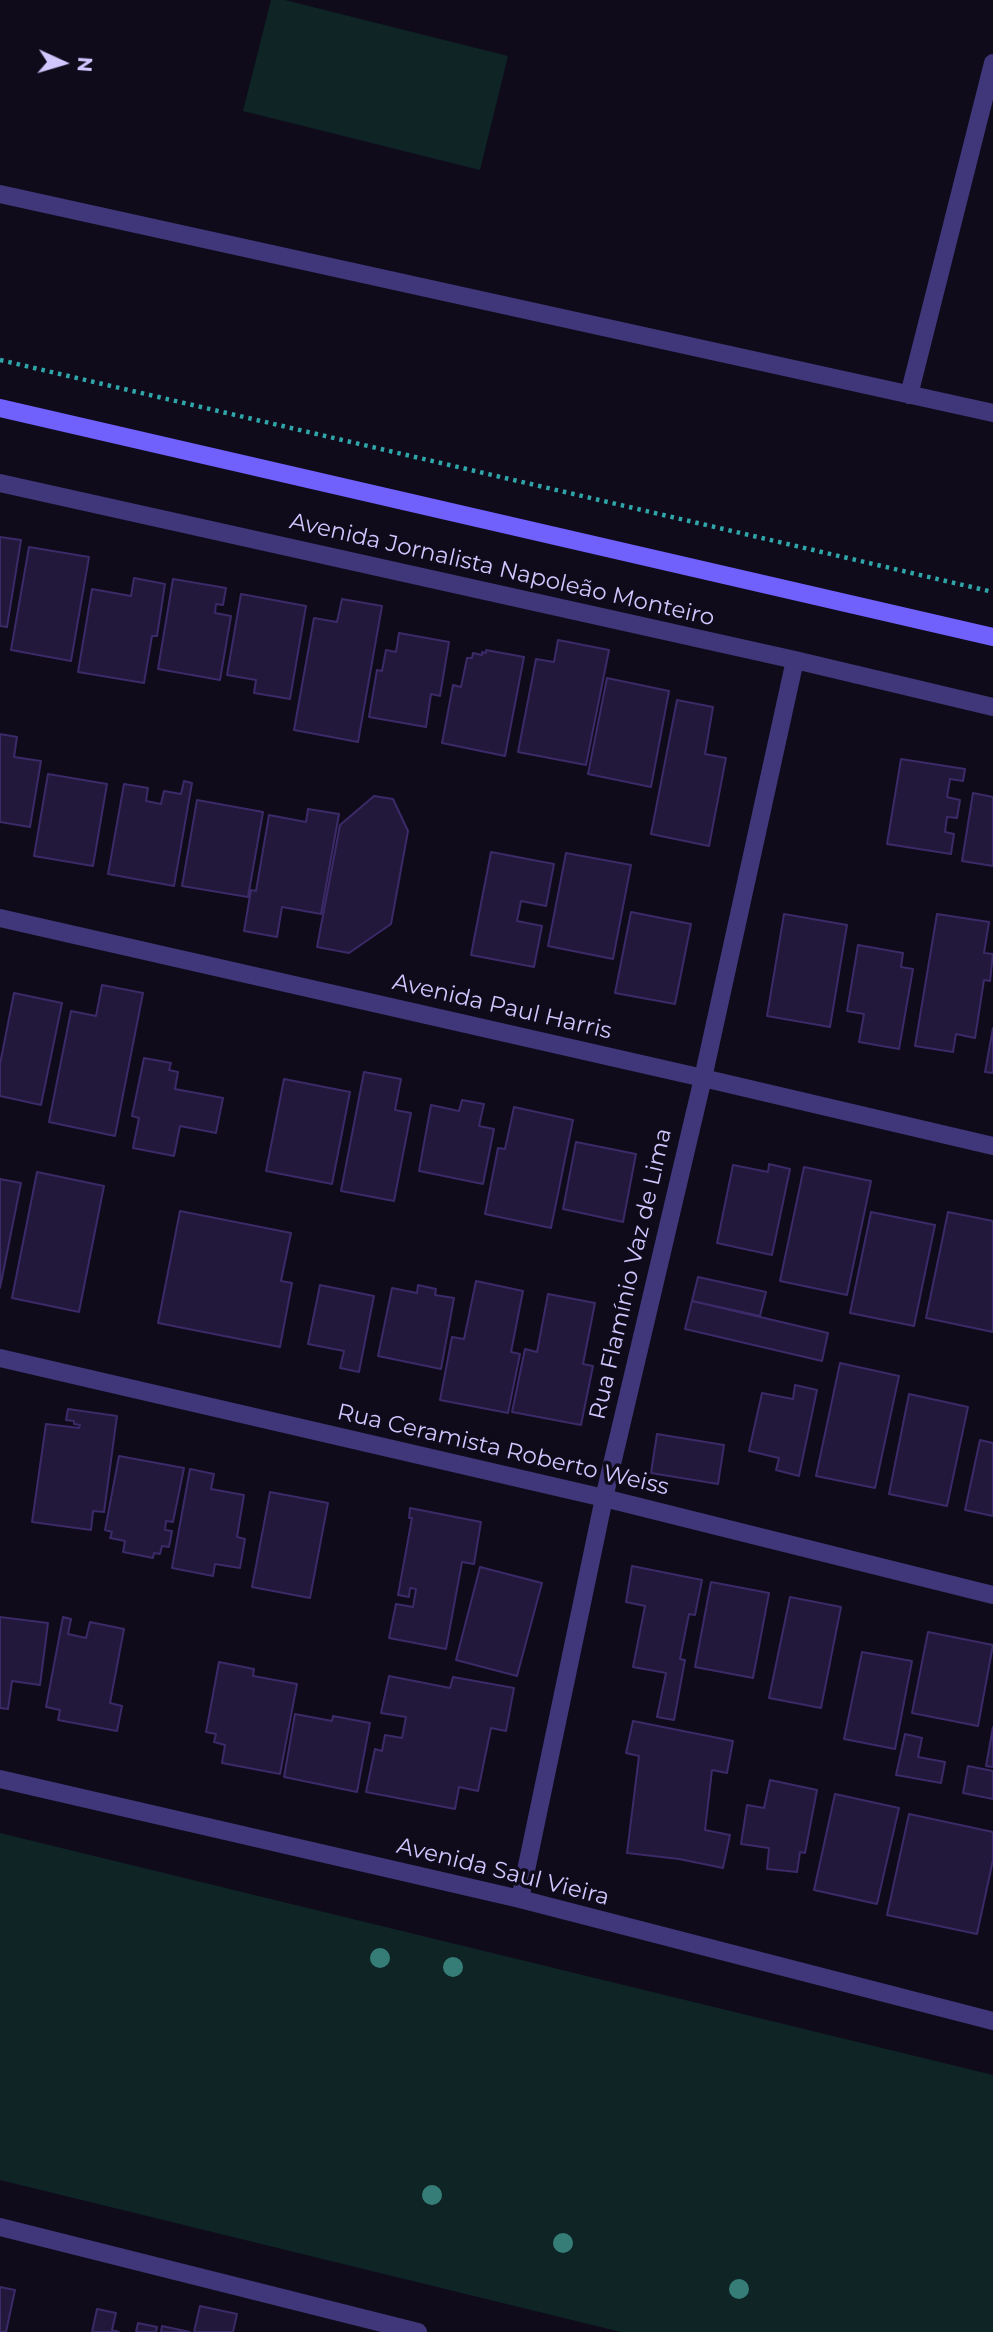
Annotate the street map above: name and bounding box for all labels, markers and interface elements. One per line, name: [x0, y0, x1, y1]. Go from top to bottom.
north arrow: [28, 28, 98, 98]
text: N: [72, 56, 96, 73]
street label: Avenida Jornalista Napoleão Monteiro: [287, 508, 717, 632]
street label: Avenida Paul Harris: [390, 968, 614, 1046]
street label: Rua Flamínio Vaz de Lima: [584, 1126, 678, 1422]
street label: Rua Ceramista Roberto Weiss: [334, 1398, 672, 1502]
street label: Avenida Saul Vieira: [394, 1832, 612, 1912]

